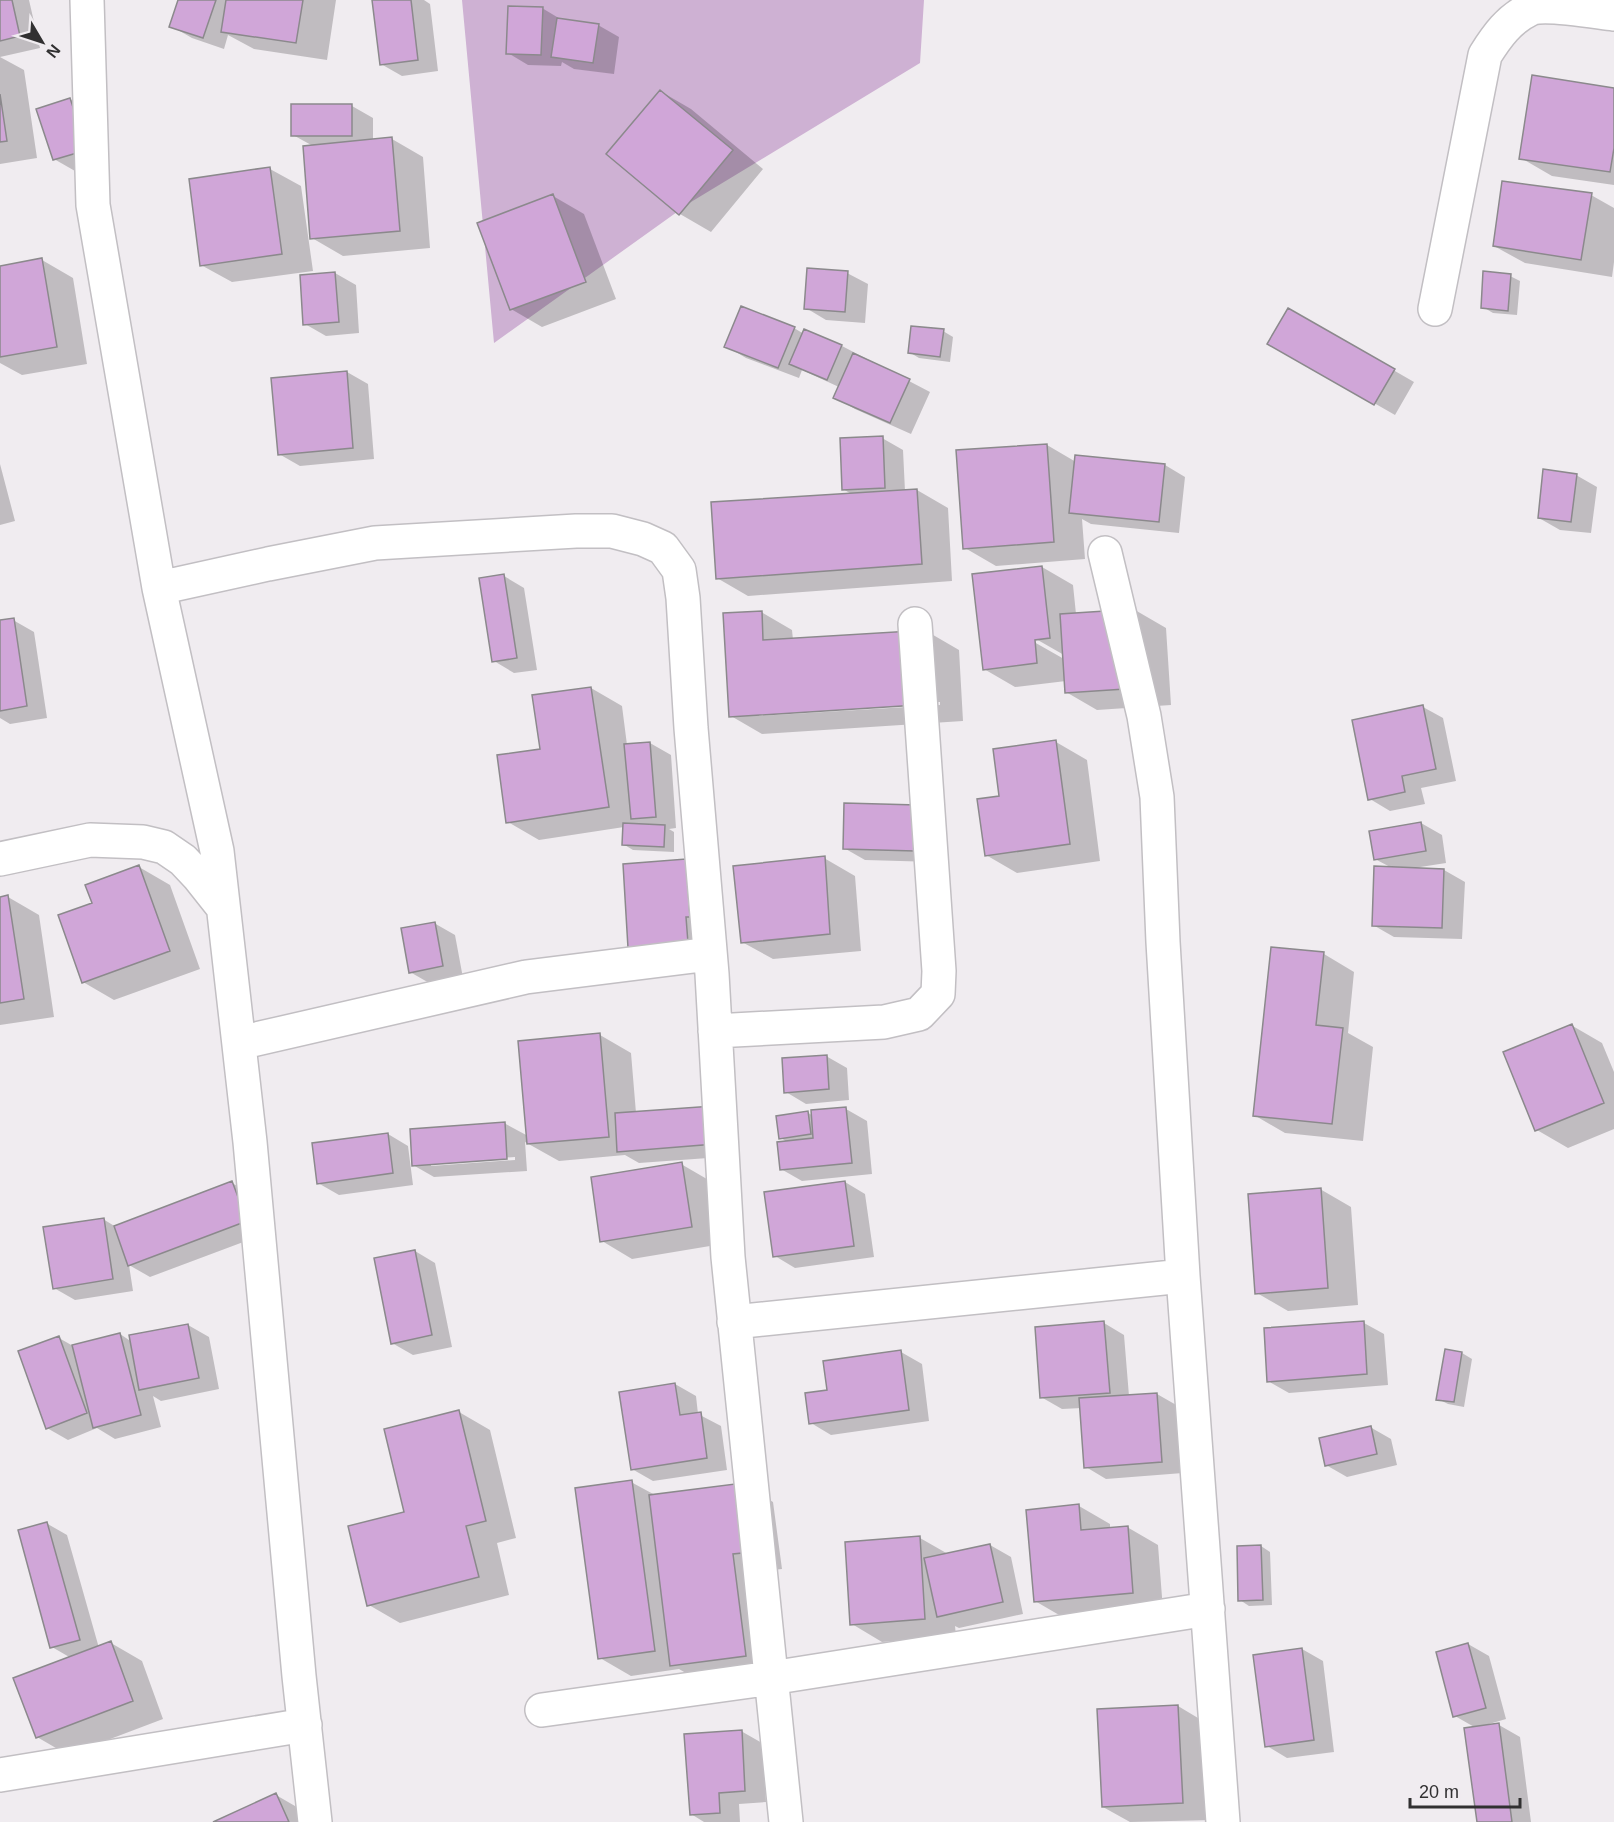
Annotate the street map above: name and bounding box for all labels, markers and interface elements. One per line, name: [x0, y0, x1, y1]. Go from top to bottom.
north arrow: [12, 12, 72, 72]
text: N: [43, 41, 64, 61]
scale bar: [1410, 1771, 1520, 1809]
text: 20 m: [1419, 1782, 1459, 1802]

